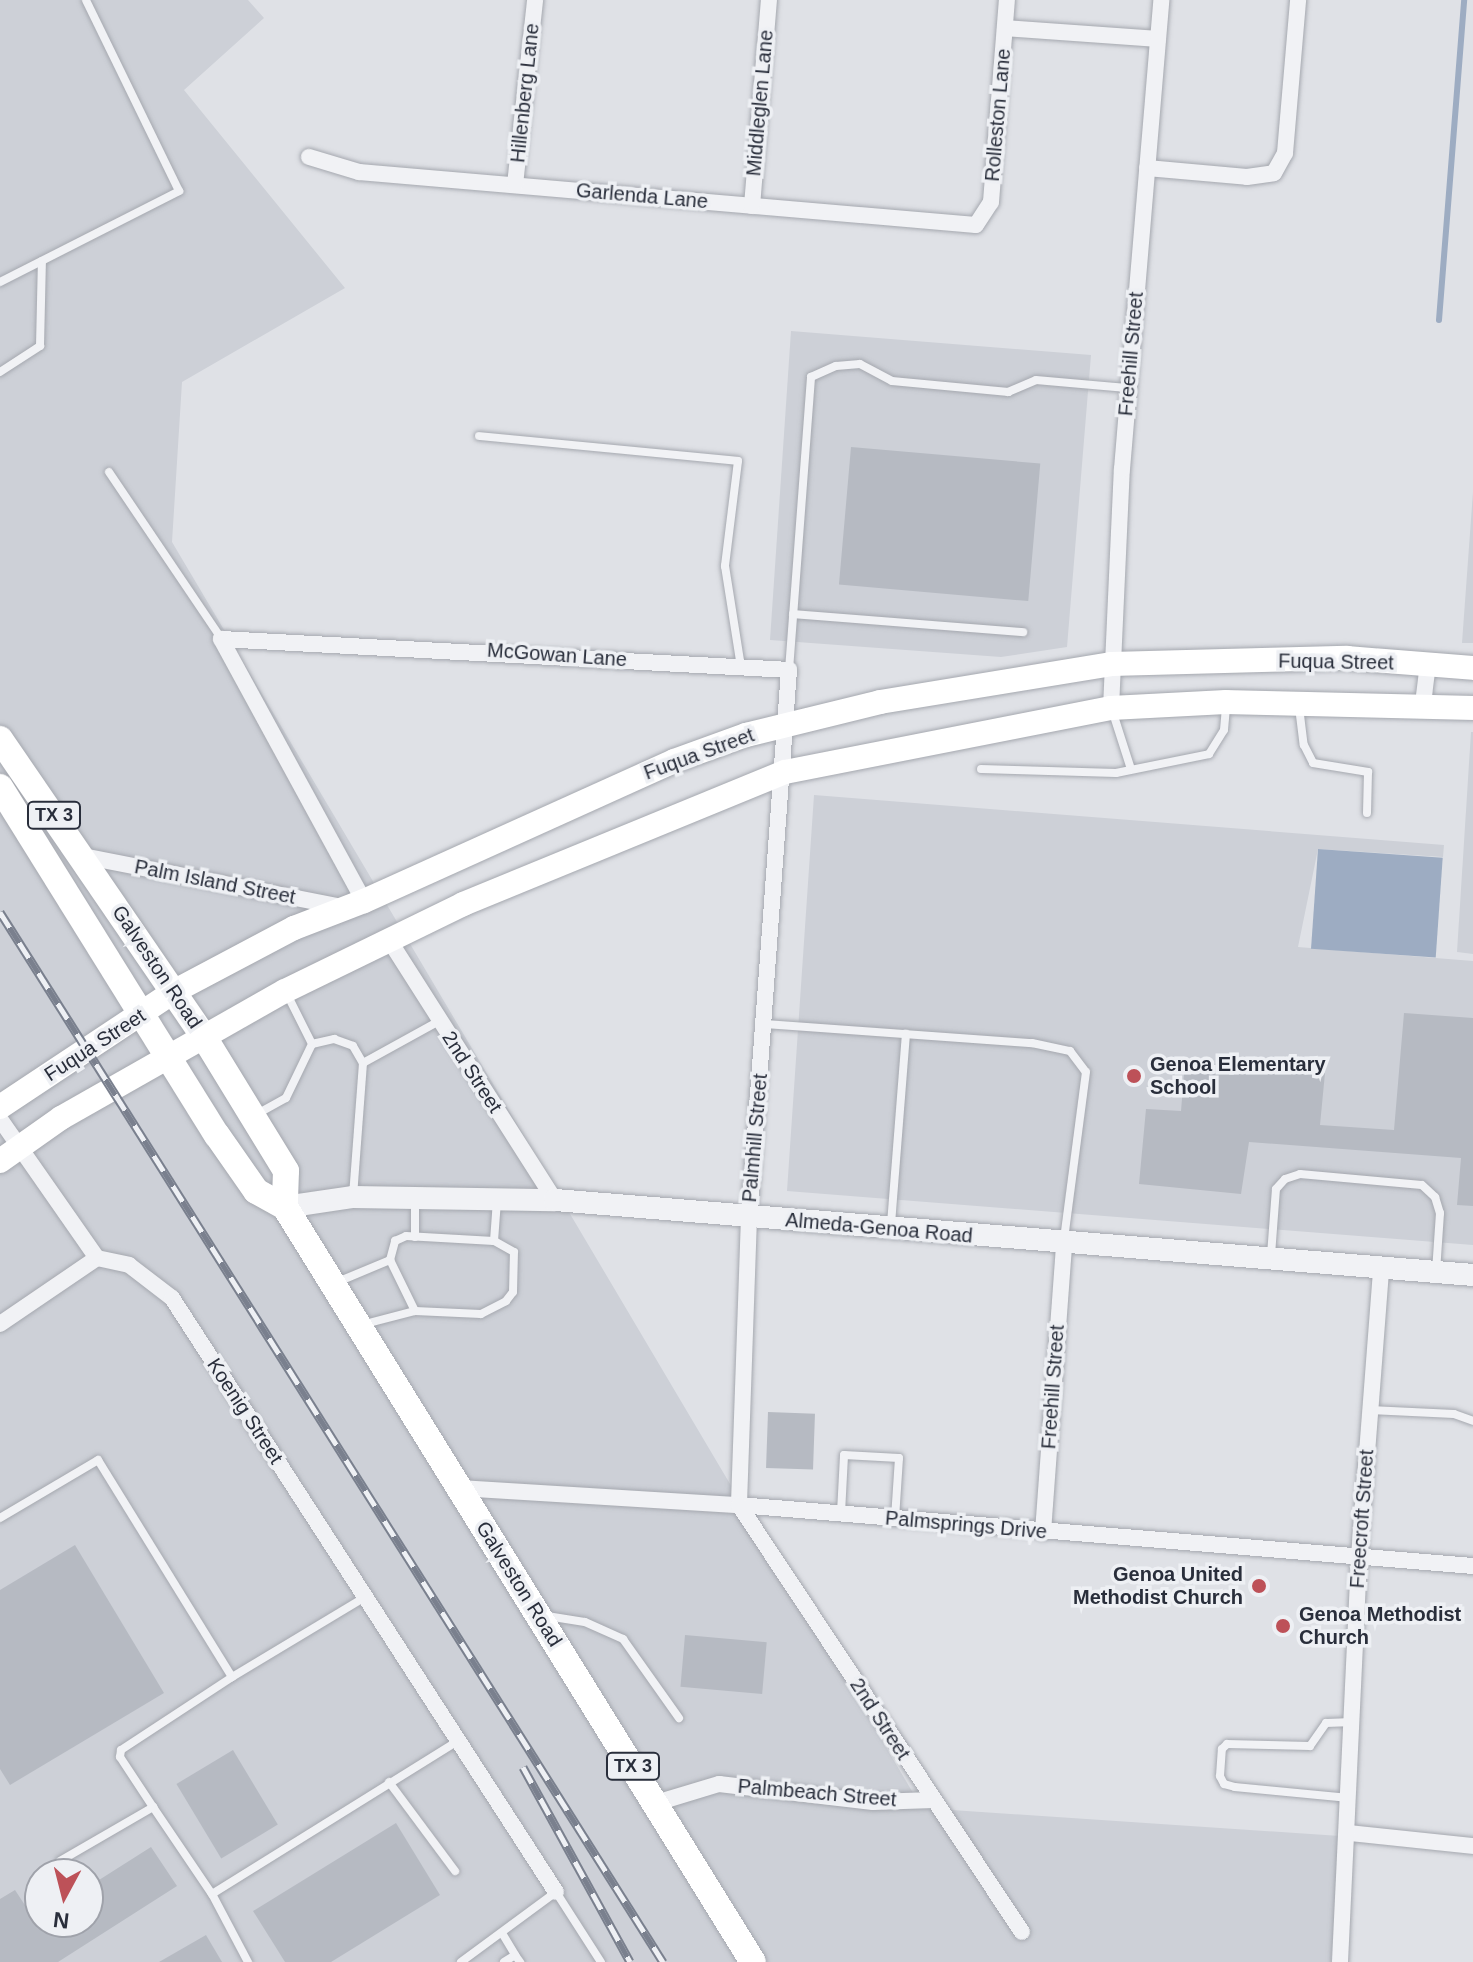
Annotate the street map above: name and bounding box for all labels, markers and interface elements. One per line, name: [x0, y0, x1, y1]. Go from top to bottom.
street label: Hillenberg Lane: [506, 22, 544, 164]
street label: Middleglen Lane: [742, 29, 778, 177]
street label: Rolleston Lane: [980, 47, 1016, 183]
street label: Garlenda Lane: [575, 178, 709, 214]
street label: Freehill Street: [1114, 291, 1148, 417]
street label: McGowan Lane: [486, 638, 628, 672]
street label: Fuqua Street: [1278, 649, 1394, 675]
street label: Fuqua Street: [641, 723, 757, 785]
road number: TX 3: [26, 801, 82, 829]
street label: Palm Island Street: [133, 855, 297, 909]
street label: Galveston Road: [107, 901, 207, 1033]
street label: Fuqua Street: [40, 1003, 150, 1087]
street label: 2nd Street: [437, 1027, 507, 1117]
place label: Genoa Elementary School: [1150, 1052, 1326, 1099]
marker: Genoa Elementary School: [1125, 1067, 1143, 1085]
street label: Palmhill Street: [737, 1073, 773, 1203]
street label: Almeda-Genoa Road: [784, 1208, 974, 1248]
street label: Freehill Street: [1037, 1324, 1069, 1450]
street label: Koenig Street: [202, 1354, 288, 1468]
street label: Freecroft Street: [1345, 1449, 1379, 1589]
street label: Palmsprings Drive: [884, 1506, 1048, 1544]
street label: Galveston Road: [471, 1517, 567, 1651]
place label: Genoa United Methodist Church: [1073, 1562, 1243, 1609]
marker: Genoa United Methodist Church: [1250, 1577, 1268, 1595]
place label: Genoa Methodist Church: [1299, 1602, 1461, 1649]
marker: Genoa Methodist Church: [1274, 1617, 1292, 1635]
street label: 2nd Street: [845, 1674, 915, 1764]
road number: TX 3: [605, 1752, 661, 1780]
street label: Palmbeach Street: [737, 1774, 897, 1812]
north arrow: [24, 1858, 104, 1938]
text: N: [52, 1907, 71, 1934]

